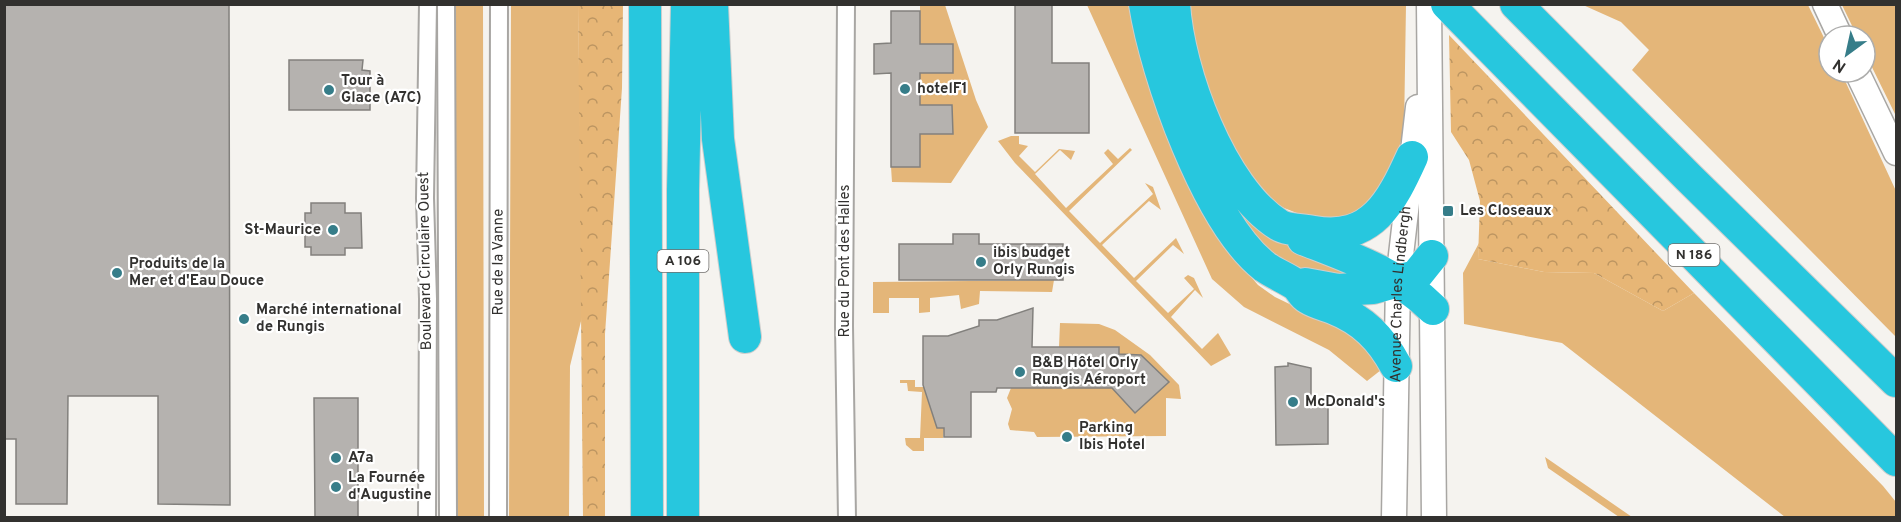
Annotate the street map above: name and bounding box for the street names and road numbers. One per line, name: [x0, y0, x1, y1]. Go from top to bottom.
street label: Boulevard Circulaire Ouest: [415, 172, 437, 350]
street label: Rue du Pont des Halles: [836, 185, 855, 337]
street label: Avenue Charles Lindbergh: [1387, 205, 1416, 383]
street label: Rue de la Vanne: [489, 209, 508, 315]
road number: N 186: [1668, 244, 1720, 266]
road number: A 106: [658, 250, 708, 272]

